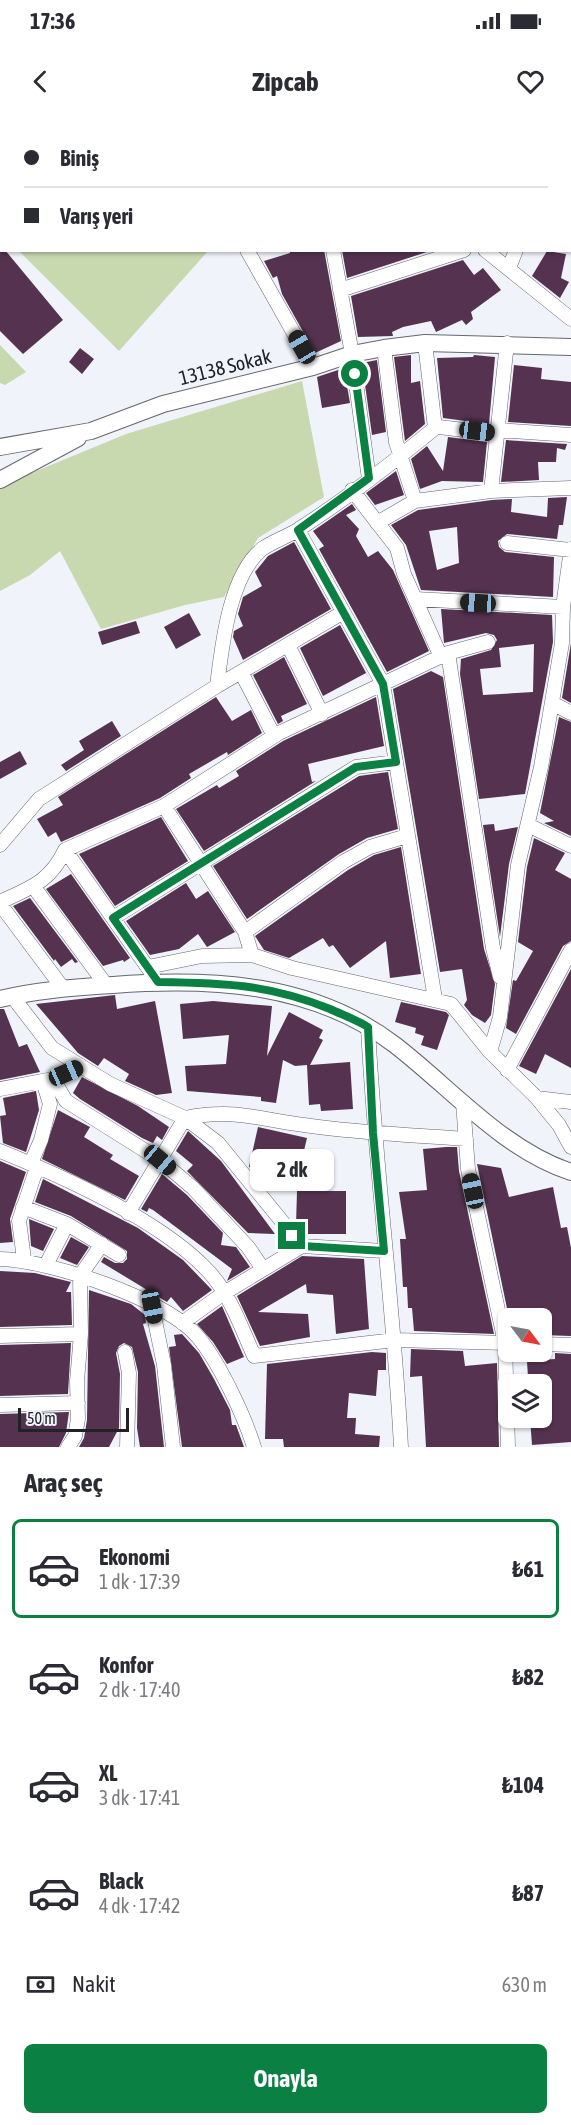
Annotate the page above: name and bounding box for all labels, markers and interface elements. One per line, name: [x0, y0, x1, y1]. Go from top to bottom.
text: 17:36: [30, 8, 75, 34]
icon: back: [24, 65, 57, 98]
icon: heart: [514, 65, 547, 98]
text: Zipcab: [252, 66, 319, 97]
text: Biniş: [60, 145, 99, 171]
text: Varış yeri: [60, 203, 133, 229]
car: [285, 327, 319, 367]
street label: 13138 Sokak: [176, 344, 274, 389]
route start: [341, 360, 368, 387]
car: [458, 420, 496, 442]
car: [460, 593, 496, 613]
car: [46, 1057, 86, 1089]
car: [140, 1142, 180, 1178]
callout: 2 dk: [250, 1149, 334, 1191]
text: 2 dk: [277, 1158, 307, 1181]
car: [460, 1172, 486, 1210]
route end: [278, 1222, 305, 1249]
car: [140, 1287, 164, 1325]
north arrow: [498, 1308, 552, 1362]
map controls: [498, 1308, 552, 1428]
button: layers: [498, 1374, 552, 1428]
scale bar: [18, 1405, 129, 1432]
text: 50 m: [27, 1409, 56, 1427]
text: Araç seç: [24, 1467, 103, 1498]
icon: car: [27, 1542, 81, 1596]
text: Ekonomi: [99, 1544, 170, 1570]
text: ₺61: [512, 1556, 544, 1582]
text: 1 dk · 17:39: [99, 1570, 180, 1593]
icon: car: [27, 1650, 81, 1704]
text: Konfor: [99, 1652, 153, 1678]
text: ₺82: [512, 1664, 544, 1690]
text: 2 dk · 17:40: [99, 1678, 180, 1701]
icon: car: [27, 1758, 81, 1812]
text: XL: [99, 1760, 117, 1786]
text: ₺104: [502, 1772, 544, 1798]
text: 3 dk · 17:41: [99, 1786, 180, 1809]
icon: car: [27, 1866, 81, 1920]
text: Black: [99, 1868, 143, 1894]
text: ₺87: [512, 1880, 544, 1906]
text: 4 dk · 17:42: [99, 1894, 180, 1917]
icon: cash: [24, 1968, 57, 2001]
text: Nakit: [72, 1971, 116, 1997]
text: 630 m: [502, 1973, 547, 1996]
button: Onayla: [24, 2044, 547, 2113]

